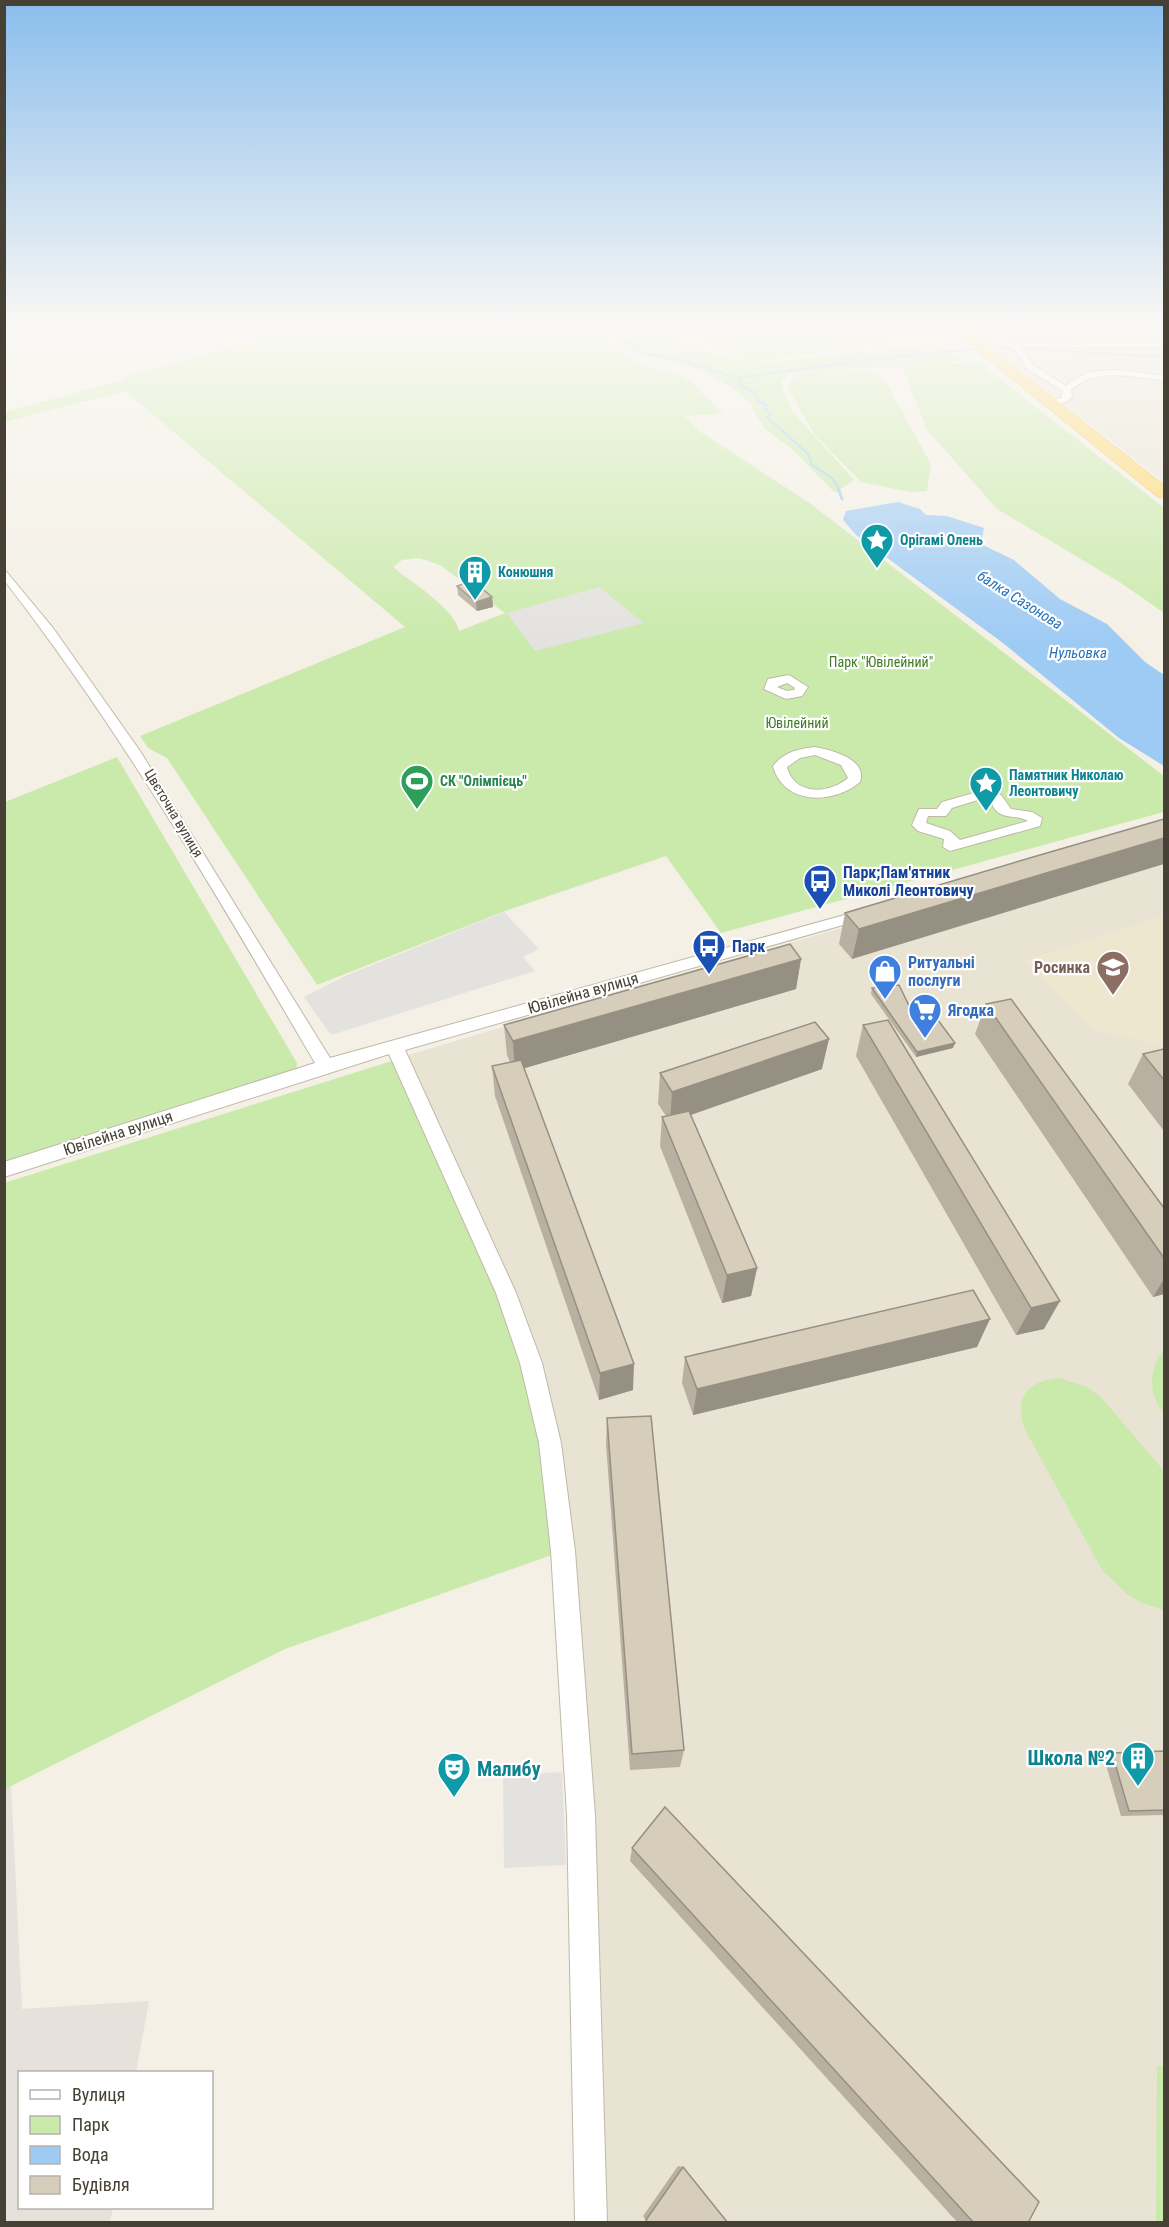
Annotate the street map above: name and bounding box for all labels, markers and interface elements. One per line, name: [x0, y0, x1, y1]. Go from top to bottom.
place icon: Орігамі Олень: [859, 522, 895, 569]
place label: Орігамі Олень: [900, 532, 983, 548]
building icon: Конюшня: [457, 554, 493, 601]
place label: Конюшня: [498, 564, 554, 580]
water label: балка Сазонова: [974, 567, 1066, 633]
water label: Нульовка: [1049, 644, 1107, 662]
park label: Парк "Ювілейний": [829, 654, 933, 670]
park label: Ювілейний: [765, 715, 829, 731]
sports icon: СК "Олімпієць": [399, 763, 435, 810]
place icon: Памятник Николаю Леонтовичу: [968, 765, 1004, 812]
street label: Цвєточна вулиця: [141, 766, 207, 860]
place label: Памятник Николаю Леонтовичу: [1009, 767, 1124, 799]
place label: СК "Олімпієць": [440, 773, 527, 789]
bus stop icon: Парк;Пам'ятник Миколі Леонтовичу: [802, 863, 838, 910]
place label: Парк;Пам'ятник Миколі Леонтовичу: [843, 863, 974, 900]
bus stop icon: Парк: [691, 928, 727, 975]
place label: Парк: [732, 937, 765, 956]
school or university icon: Росинка: [1095, 949, 1131, 996]
shop icon: Ритуальні послуги: [867, 953, 903, 1000]
place label: Ритуальні послуги: [908, 953, 975, 990]
place label: Росинка: [1034, 958, 1090, 977]
street label: Ювілейна вулиця: [526, 968, 640, 1018]
supermarket icon: Ягодка: [907, 992, 943, 1039]
place label: Ягодка: [947, 1001, 994, 1020]
street label: Ювілейна вулиця: [61, 1106, 175, 1160]
building icon: Школа №2: [1120, 1740, 1156, 1787]
place label: Школа №2: [1027, 1746, 1115, 1770]
theatre icon: Малибу: [436, 1751, 472, 1798]
place label: Малибу: [477, 1757, 541, 1781]
legend: [18, 2071, 213, 2209]
text: Вулиця: [72, 2084, 126, 2105]
text: Парк: [72, 2114, 110, 2135]
text: Вода: [72, 2144, 109, 2165]
text: Будівля: [72, 2174, 130, 2195]

